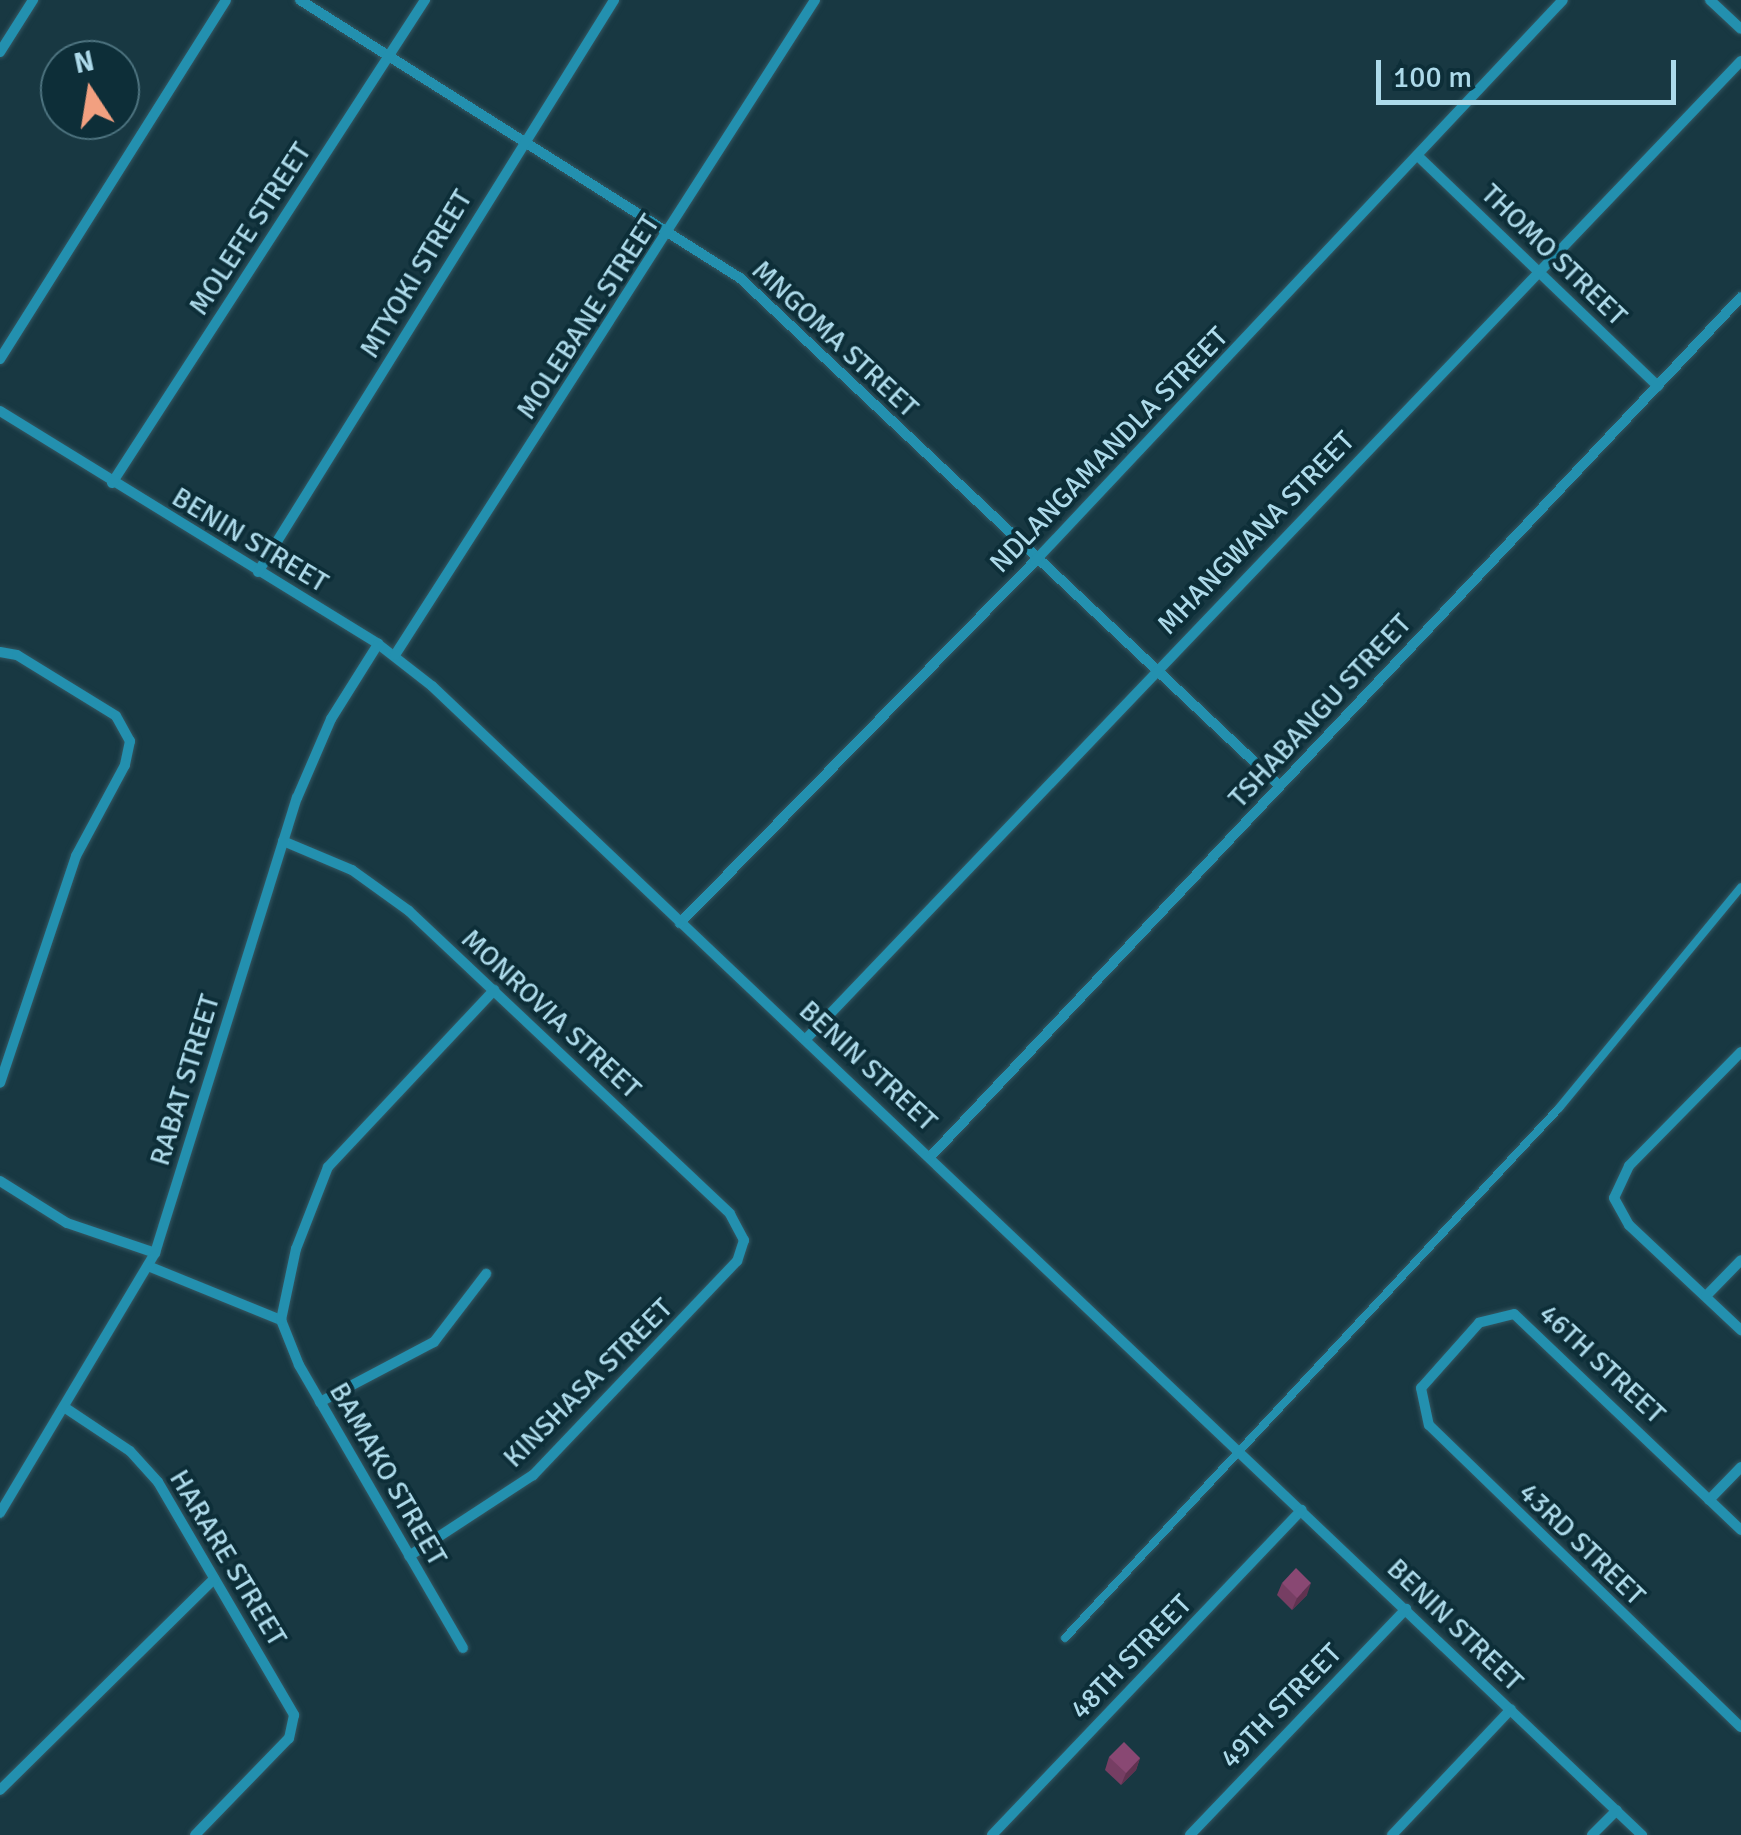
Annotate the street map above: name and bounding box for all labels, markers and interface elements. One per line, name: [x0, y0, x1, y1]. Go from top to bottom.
north arrow: [40, 40, 140, 140]
scale bar: [1381, 40, 1681, 102]
text: N: [71, 44, 97, 81]
text: 100 m: [1393, 59, 1472, 96]
street label: MOLEFE STREET: [182, 137, 318, 321]
street label: THOMO STREET: [1474, 177, 1634, 333]
street label: MTYOKI STREET: [353, 184, 479, 364]
street label: MOLEBANE STREET: [509, 208, 667, 426]
street label: MNGOMA STREET: [745, 253, 925, 425]
street label: NDLANGAMANDLA STREET: [983, 320, 1235, 580]
street label: MHANGWANA STREET: [1150, 425, 1362, 641]
street label: BENIN STREET: [166, 480, 334, 600]
street label: TSHABANGU STREET: [1222, 607, 1418, 815]
street label: MONROVIA STREET: [454, 922, 648, 1106]
street label: RABAT STREET: [143, 990, 227, 1170]
street label: BENIN STREET: [792, 994, 944, 1138]
street label: KINSHASA STREET: [496, 1291, 680, 1475]
street label: 46TH STREET: [1532, 1297, 1672, 1431]
street label: BAMAKO STREET: [322, 1377, 454, 1571]
street label: HARARE STREET: [162, 1464, 294, 1652]
street label: 43RD STREET: [1512, 1476, 1652, 1612]
street label: BENIN STREET: [1380, 1552, 1530, 1698]
street label: 48TH STREET: [1063, 1588, 1199, 1726]
street label: 49TH STREET: [1213, 1637, 1349, 1775]

